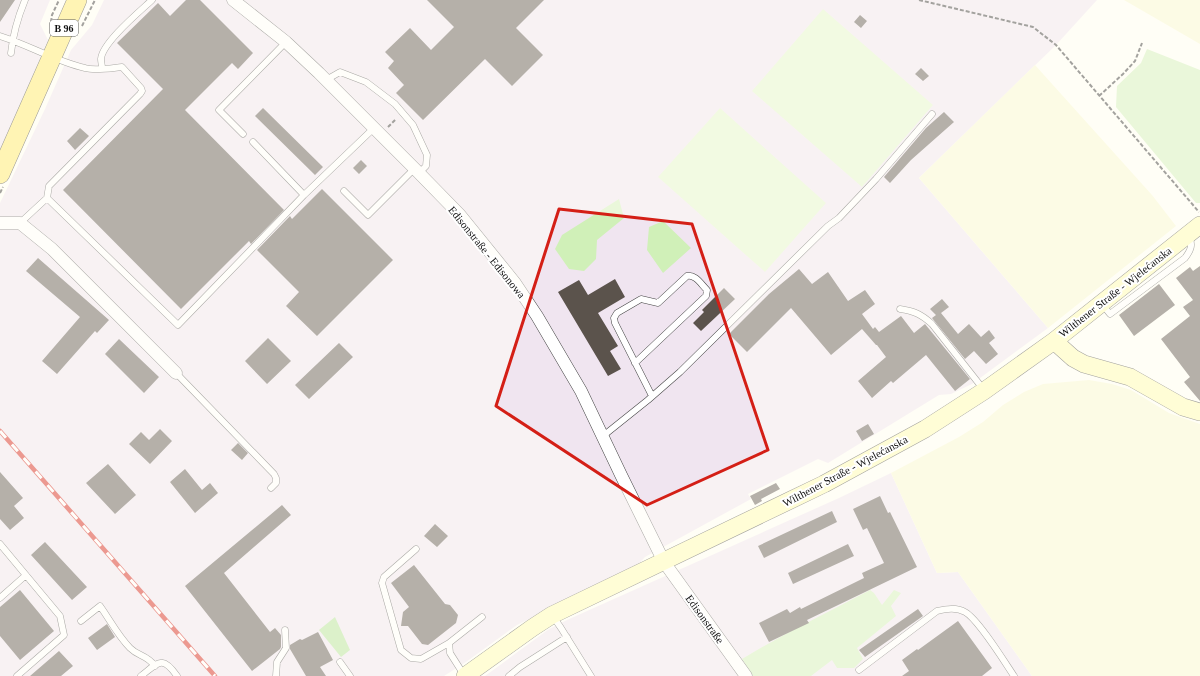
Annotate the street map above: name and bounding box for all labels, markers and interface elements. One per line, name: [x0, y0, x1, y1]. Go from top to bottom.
road number: B 96: [50, 20, 78, 36]
street label: Edisonstraße - Edisonowa: [446, 204, 528, 300]
street label: Wilthener Straße - Wjelećanska: [1056, 244, 1174, 340]
street label: Wilthener Straße - Wjelećanska: [781, 433, 910, 509]
street label: Edisonstraße: [683, 592, 727, 646]

